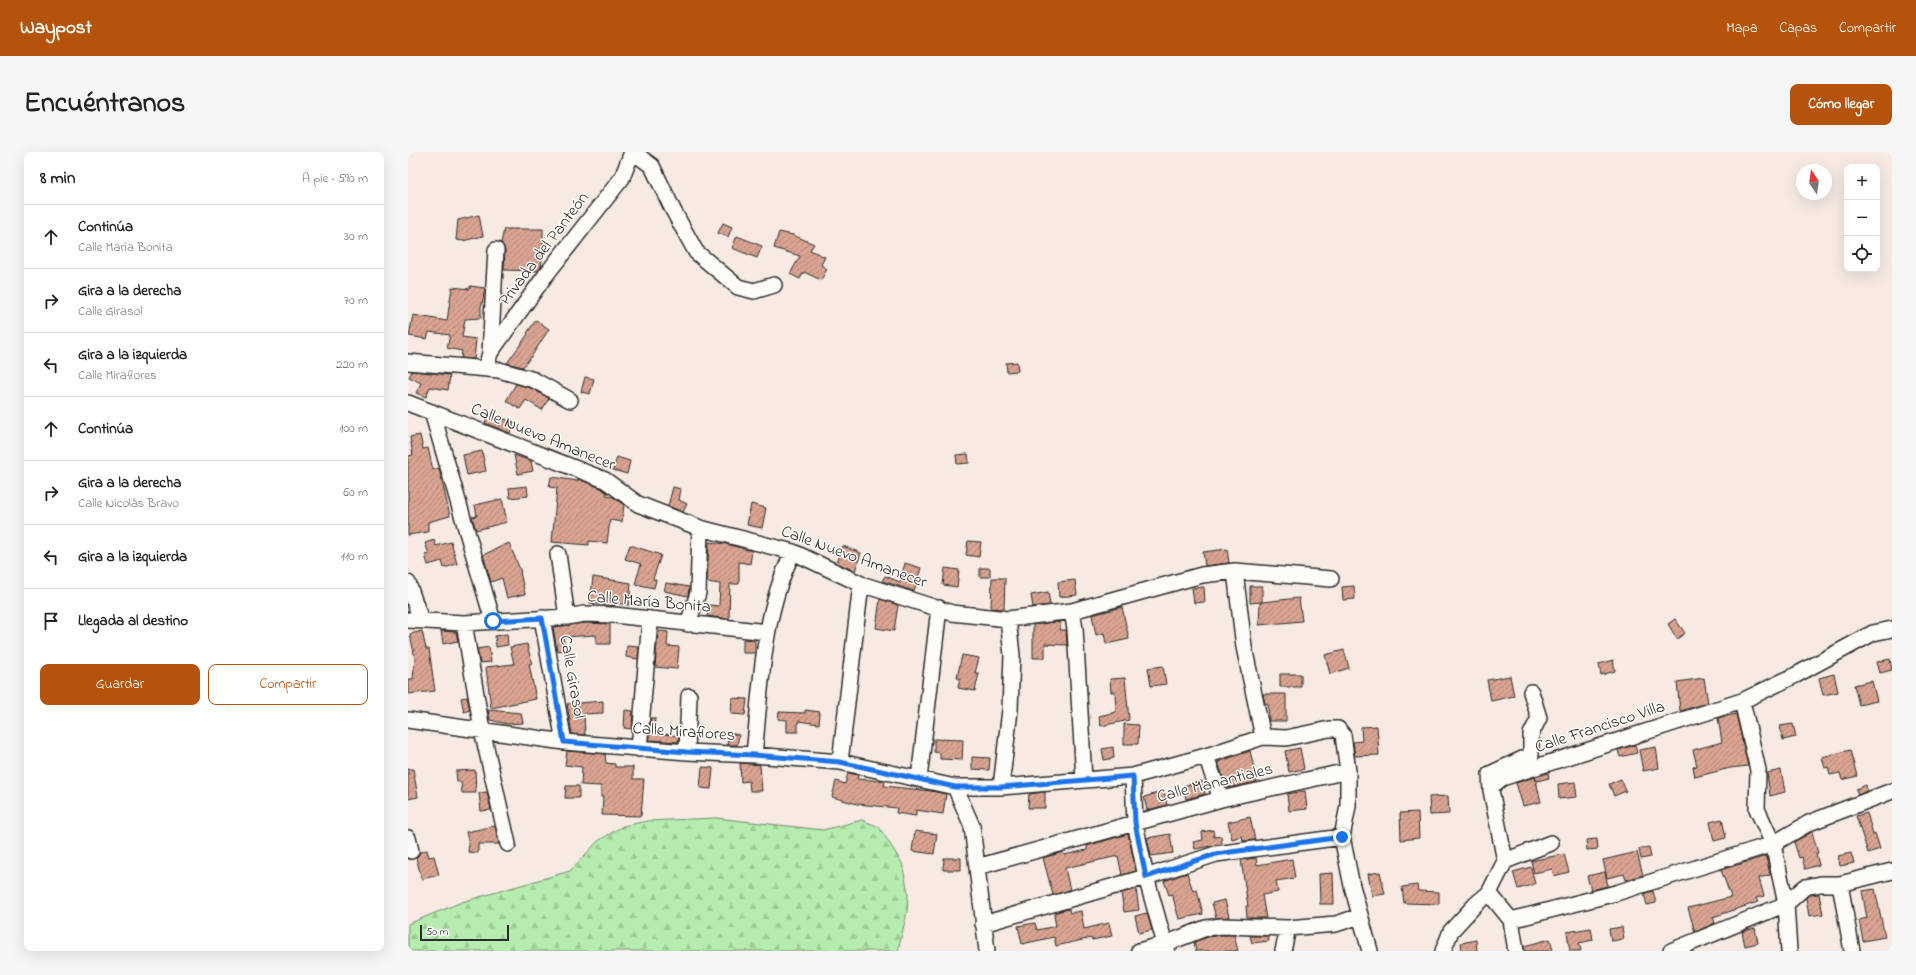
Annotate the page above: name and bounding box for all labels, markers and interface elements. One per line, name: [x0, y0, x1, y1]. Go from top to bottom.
text: Waypost: [20, 15, 92, 42]
text: Mapa: [1726, 18, 1758, 39]
text: Capas: [1780, 18, 1817, 39]
text: Compartir: [1839, 18, 1896, 39]
text: Encuéntranos: [24, 84, 185, 125]
button: Cómo llegar: [1790, 84, 1892, 125]
north arrow: [1796, 164, 1832, 200]
map controls: [1844, 164, 1880, 272]
button: +: [1844, 164, 1880, 200]
text: 8 min: [40, 166, 75, 191]
text: A pie · 590 m: [302, 169, 368, 188]
street label: Privada del Panteón: [493, 187, 595, 311]
button: −: [1844, 200, 1880, 236]
text: Continúa: [78, 216, 133, 238]
icon: ahead: [40, 226, 62, 248]
text: 30 m: [344, 227, 368, 246]
button: locate: [1844, 236, 1880, 272]
text: Calle María Bonita: [78, 238, 173, 257]
text: Gira a la derecha: [78, 280, 181, 302]
icon: right: [40, 290, 62, 312]
text: 70 m: [344, 291, 368, 310]
text: Calle Girasol: [78, 302, 142, 321]
text: Gira a la izquierda: [78, 344, 187, 366]
icon: left: [40, 354, 62, 376]
text: 220 m: [336, 355, 368, 374]
text: Calle Miraflores: [78, 366, 157, 385]
street label: Calle Nuevo Amanecer: [467, 397, 620, 478]
icon: ahead: [40, 418, 62, 440]
text: Continúa: [78, 418, 133, 440]
text: 100 m: [339, 419, 368, 438]
text: Gira a la derecha: [78, 472, 181, 494]
icon: right: [40, 482, 62, 504]
text: 60 m: [343, 483, 368, 502]
text: Calle Nicolás Bravo: [78, 494, 179, 513]
street label: Calle Nuevo Amanecer: [777, 519, 931, 595]
icon: left: [40, 546, 62, 568]
text: Gira a la izquierda: [78, 546, 187, 568]
text: 110 m: [341, 547, 368, 566]
street label: Calle María Bonita: [586, 584, 712, 620]
icon: arrive: [40, 610, 62, 632]
text: Llegada al destino: [78, 610, 188, 632]
route start: [484, 612, 502, 630]
street label: Calle Girasol: [552, 633, 592, 721]
button: Guardar: [40, 664, 200, 705]
button: Compartir: [208, 664, 368, 705]
street label: Calle Francisco Villa: [1532, 694, 1668, 760]
street label: Calle Miraflores: [632, 716, 736, 748]
street label: Calle Manantiales: [1154, 757, 1276, 809]
route end: [1333, 828, 1351, 846]
scale bar: [420, 923, 509, 942]
text: 50 m: [426, 924, 448, 940]

